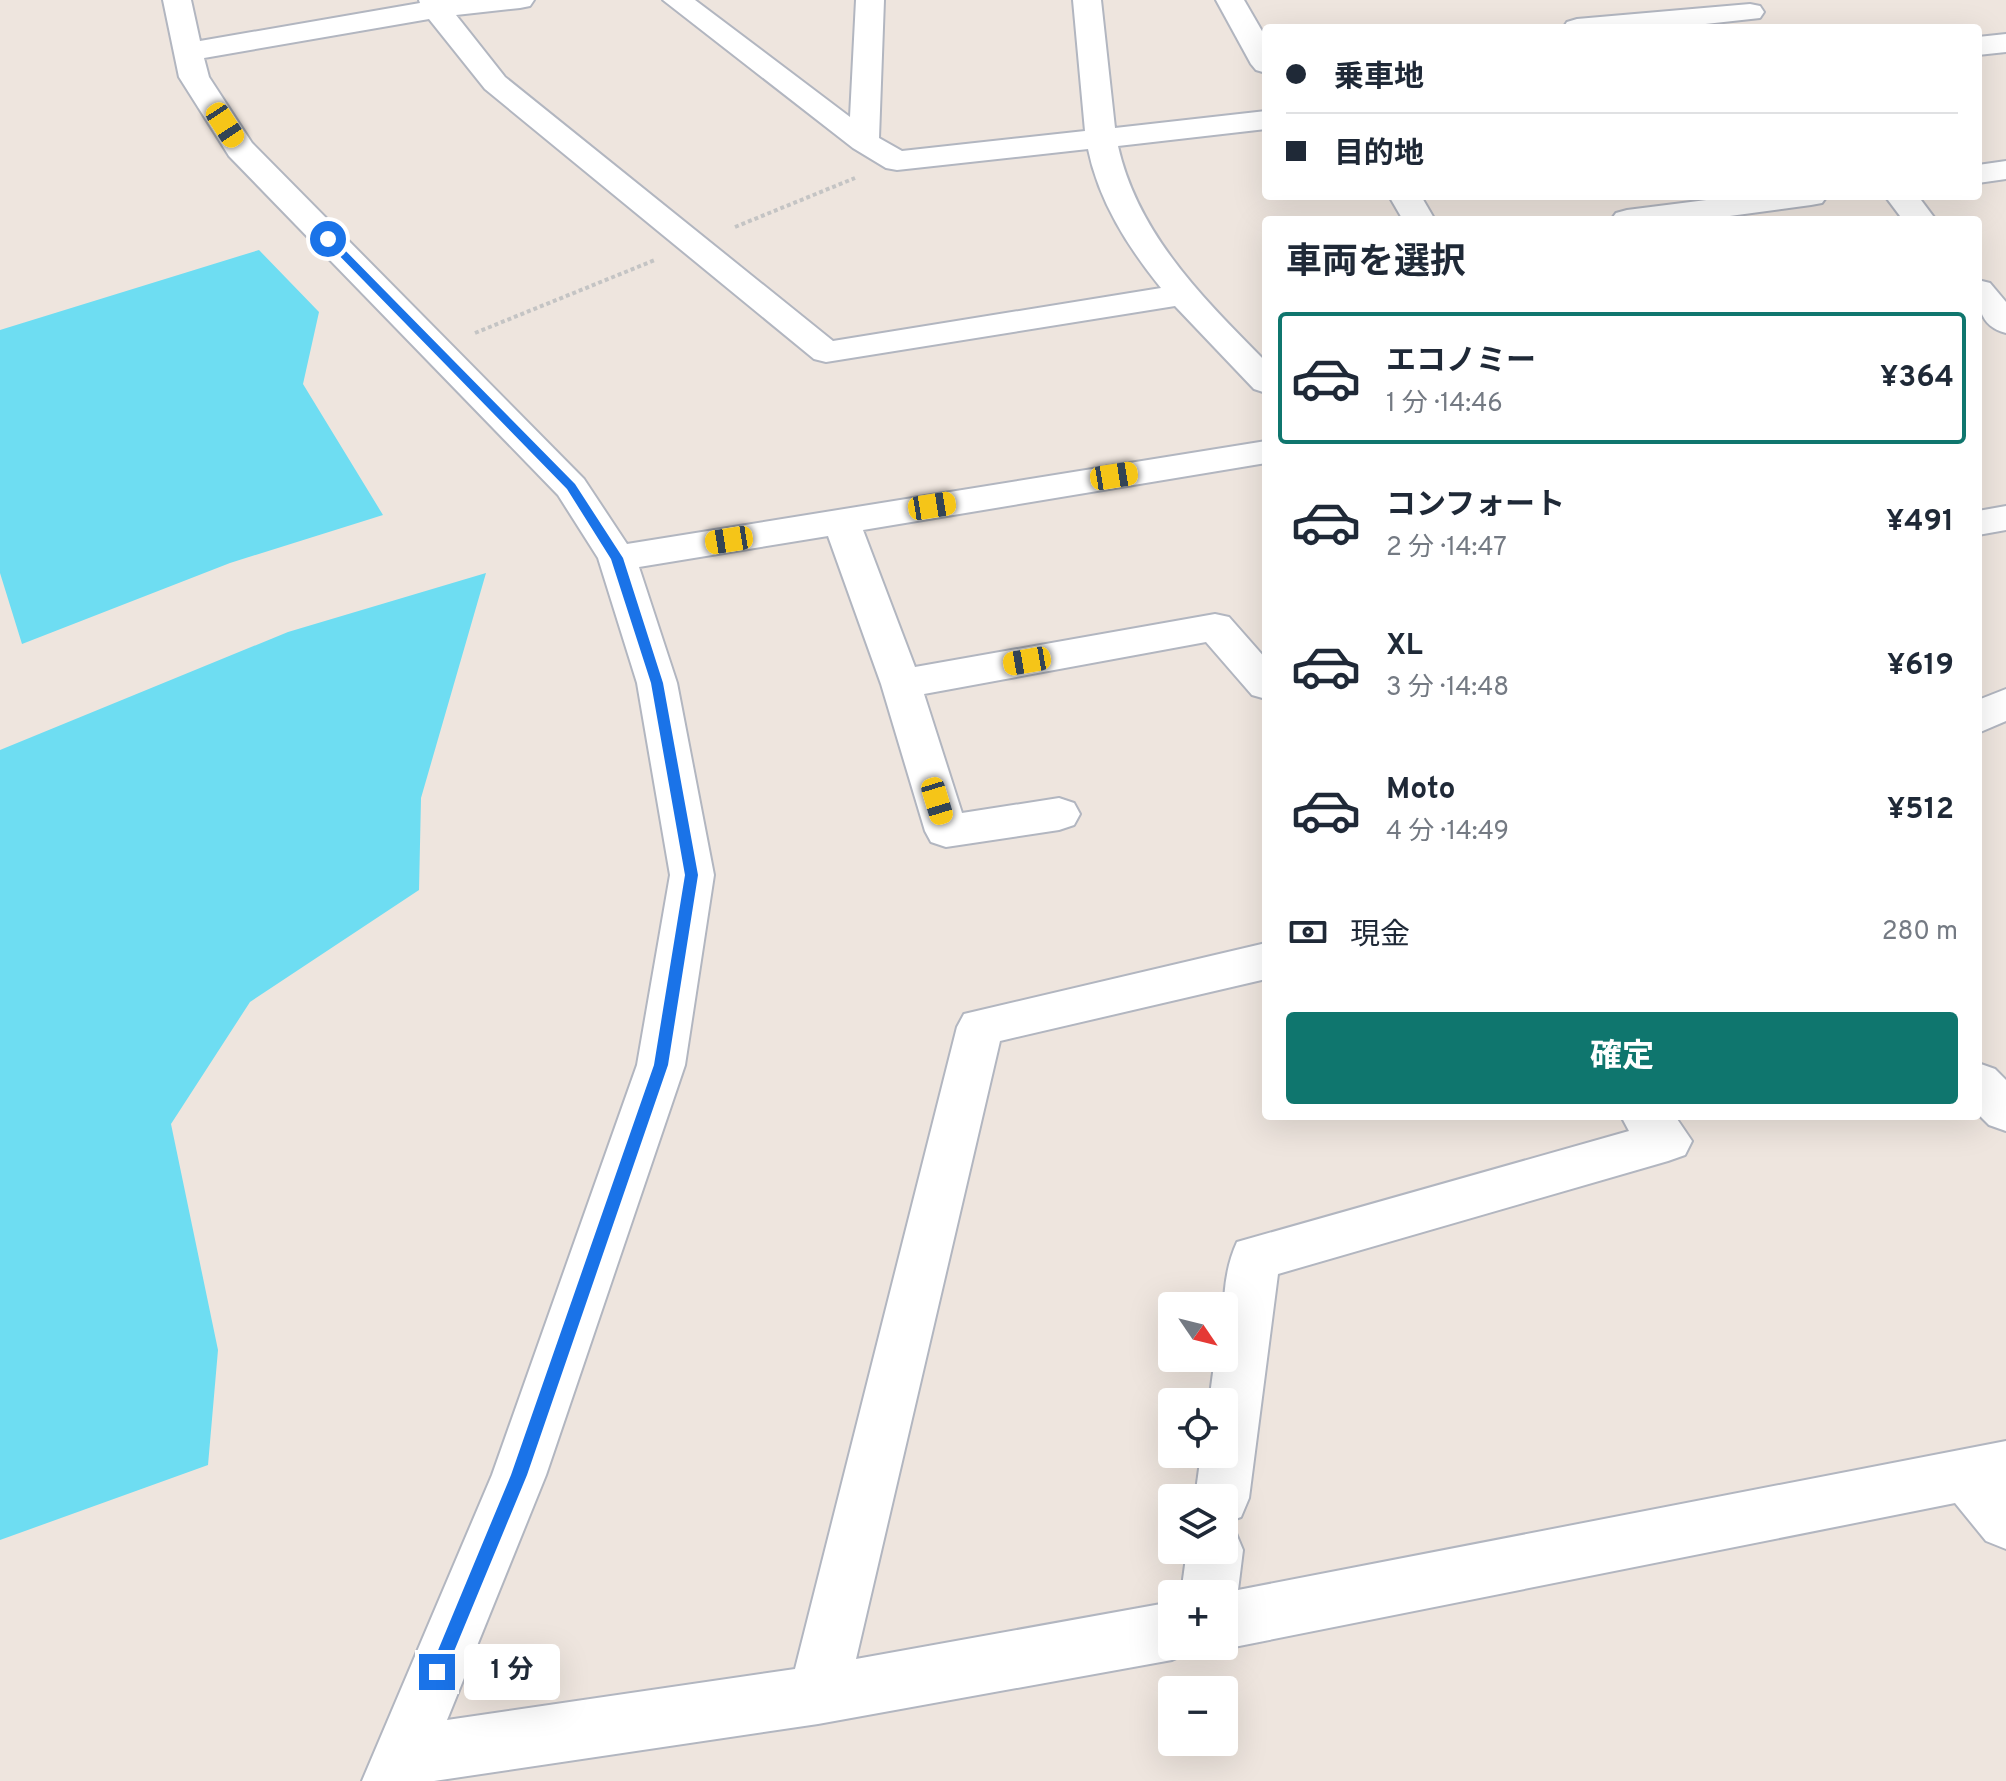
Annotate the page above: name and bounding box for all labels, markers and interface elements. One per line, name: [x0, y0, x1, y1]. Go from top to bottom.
text: 乗車地: [1334, 60, 1424, 97]
car: [202, 98, 248, 152]
text: 目的地: [1334, 137, 1424, 174]
route start: [310, 221, 346, 257]
text: 車両を選択: [1286, 241, 1466, 287]
icon: car: [1290, 342, 1362, 414]
text: エコノミー: [1386, 344, 1536, 381]
text: ¥364: [1880, 360, 1954, 397]
text: 1 分 · 14:46: [1386, 388, 1503, 421]
car: [1088, 460, 1140, 492]
icon: car: [1290, 486, 1362, 558]
text: コンフォート: [1386, 488, 1565, 525]
car: [906, 490, 958, 522]
text: ¥491: [1886, 504, 1954, 541]
car: [703, 524, 755, 556]
text: 2 分 · 14:47: [1386, 532, 1507, 565]
text: XL: [1386, 628, 1423, 665]
icon: car: [1290, 630, 1362, 702]
car: [1001, 645, 1053, 677]
text: ¥619: [1887, 648, 1954, 685]
text: 3 分 · 14:48: [1386, 672, 1509, 705]
text: Moto: [1386, 772, 1456, 809]
icon: car: [1290, 774, 1362, 846]
car: [919, 775, 955, 827]
text: ¥512: [1887, 792, 1954, 829]
text: 4 分 · 14:49: [1386, 816, 1509, 849]
icon: cash: [1286, 910, 1330, 954]
text: 280 m: [1882, 916, 1958, 949]
text: 現金: [1350, 918, 1410, 955]
button: 確定: [1286, 1012, 1958, 1104]
north arrow: [1158, 1292, 1238, 1372]
map controls: [1158, 1292, 1238, 1756]
button: locate: [1158, 1388, 1238, 1468]
button: layers: [1158, 1484, 1238, 1564]
button: +: [1158, 1580, 1238, 1660]
callout: 1 分: [465, 1644, 561, 1700]
route end: [419, 1654, 455, 1690]
text: 1 分: [491, 1655, 533, 1688]
button: −: [1158, 1676, 1238, 1756]

